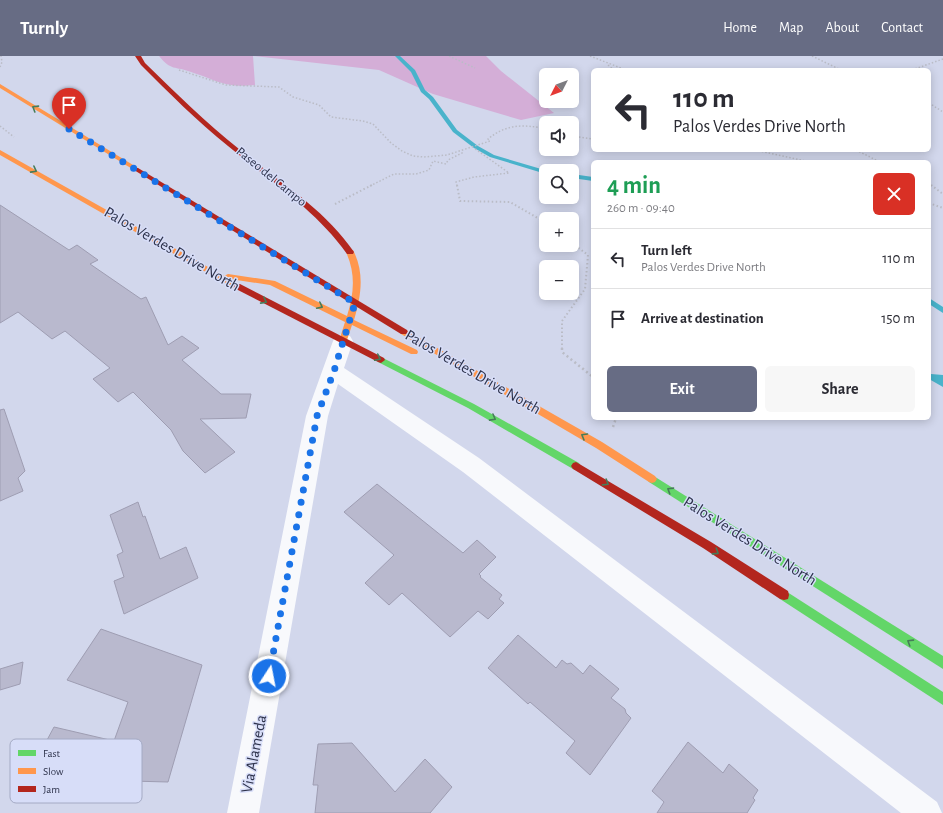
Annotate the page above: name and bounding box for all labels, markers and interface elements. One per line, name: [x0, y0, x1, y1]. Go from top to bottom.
text: Turnly: [20, 19, 68, 38]
text: Home: [723, 21, 757, 35]
text: Map: [779, 21, 803, 35]
text: About: [825, 21, 859, 35]
text: Contact: [881, 21, 923, 35]
north arrow: [539, 68, 579, 108]
map controls: [539, 68, 579, 300]
icon: left: [607, 84, 659, 136]
text: 110 m: [673, 85, 735, 113]
pin: [52, 88, 86, 129]
icon: arrive: [58, 94, 80, 116]
one-way arrow: [32, 105, 39, 112]
button: sound: [539, 116, 579, 156]
text: Palos Verdes Drive North: [673, 118, 846, 136]
street label: Paseo del Campo: [234, 145, 308, 209]
button: search: [539, 164, 579, 204]
one-way arrow: [30, 166, 38, 173]
button: close: [873, 173, 915, 215]
text: 4 min: [607, 174, 661, 198]
text: 260 m · 09:40: [607, 202, 675, 215]
street label: Palos Verdes Drive North: [102, 204, 242, 294]
button: +: [539, 212, 579, 252]
text: Turn left: [641, 243, 692, 258]
icon: left: [607, 248, 629, 270]
text: 110 m: [882, 251, 915, 266]
button: −: [539, 260, 579, 300]
text: Palos Verdes Drive North: [641, 261, 766, 274]
one-way arrow: [260, 296, 267, 303]
one-way arrow: [316, 302, 324, 309]
icon: arrive: [607, 308, 629, 330]
text: Arrive at destination: [641, 311, 764, 326]
text: 150 m: [881, 311, 915, 326]
street label: Palos Verdes Drive North: [403, 327, 543, 417]
one-way arrow: [374, 353, 381, 361]
button: Exit: [607, 366, 757, 412]
button: Share: [765, 366, 915, 412]
one-way arrow: [489, 414, 496, 421]
one-way arrow: [581, 434, 588, 441]
one-way arrow: [602, 478, 609, 486]
one-way arrow: [667, 488, 674, 495]
street label: Palos Verdes Drive North: [681, 494, 819, 588]
one-way arrow: [712, 547, 719, 554]
one-way arrow: [907, 640, 914, 647]
position arrow: [248, 655, 290, 697]
street label: Via Alameda: [239, 714, 269, 794]
legend: [10, 739, 142, 803]
text: Fast: [43, 748, 61, 759]
text: Slow: [43, 766, 64, 777]
text: Jam: [43, 784, 60, 795]

